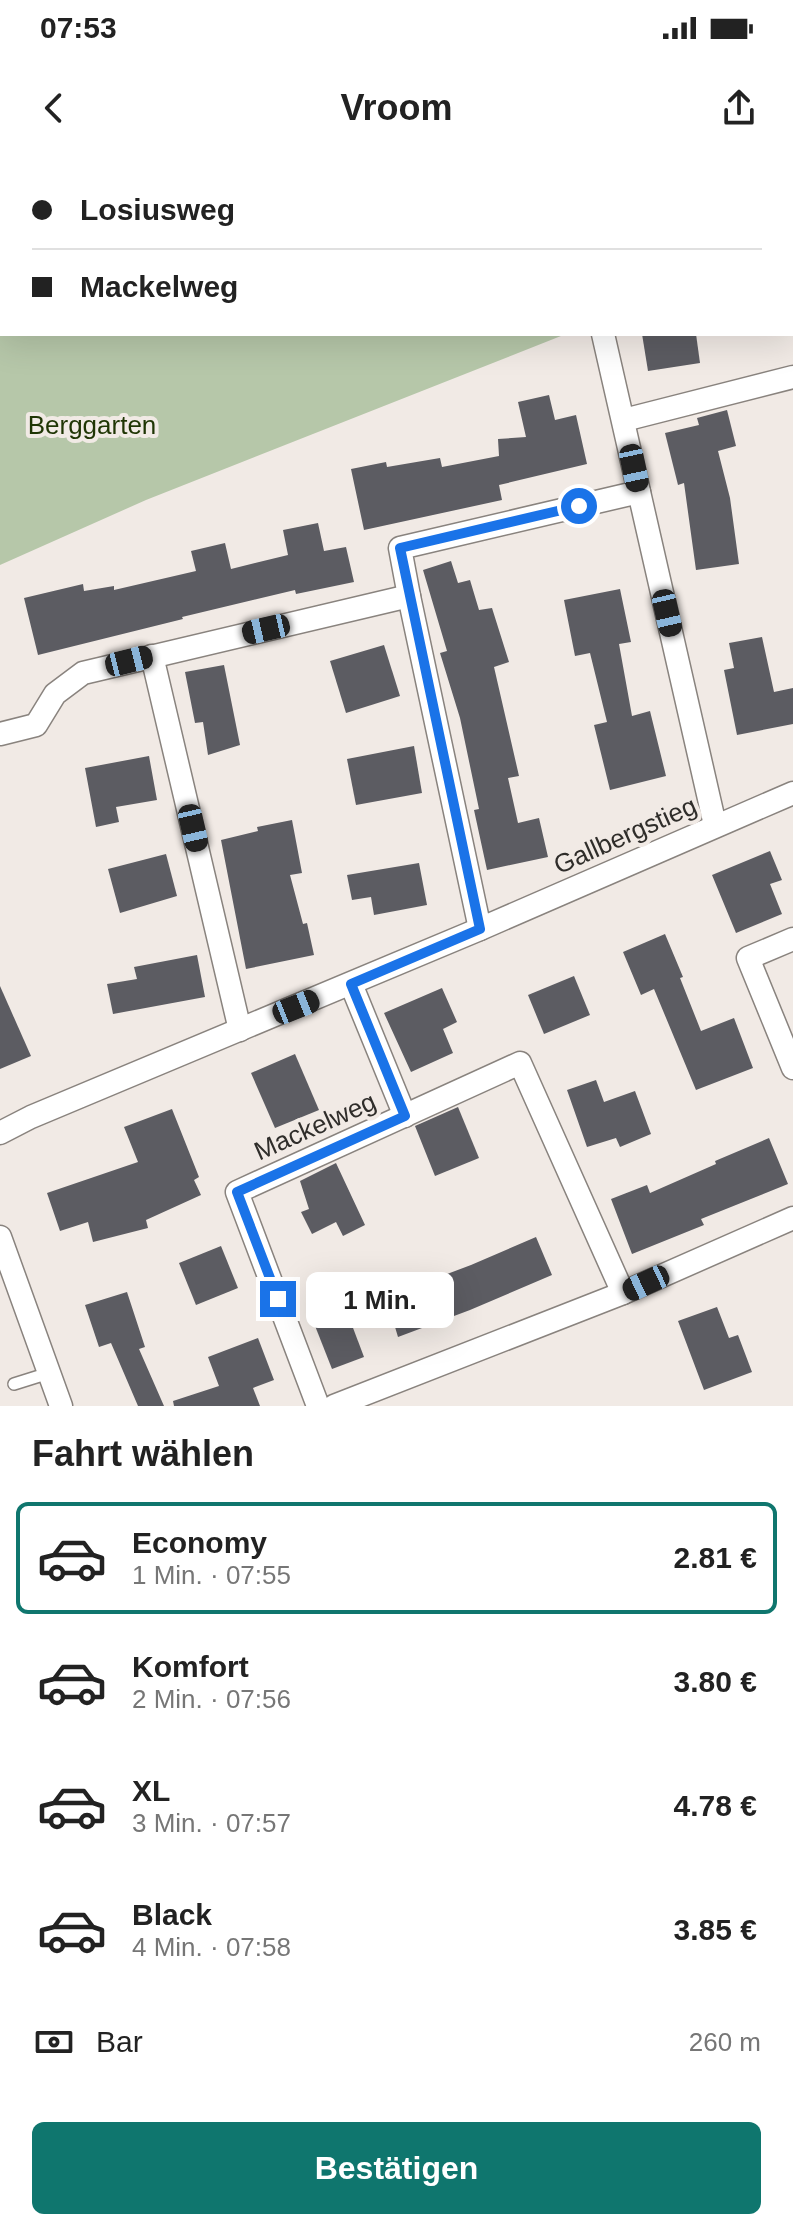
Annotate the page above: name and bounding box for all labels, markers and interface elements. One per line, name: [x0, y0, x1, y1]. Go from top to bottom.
text: 07:53: [40, 11, 117, 44]
icon: back: [32, 86, 76, 130]
icon: share: [717, 86, 761, 130]
text: Vroom: [340, 87, 453, 128]
text: Losiusweg: [80, 193, 235, 226]
text: Mackelweg: [80, 270, 238, 303]
park label: Berggarten: [28, 410, 156, 440]
car: [617, 442, 651, 494]
route start: [561, 488, 597, 524]
car: [650, 587, 684, 639]
car: [240, 612, 292, 646]
car: [103, 644, 155, 678]
street label: Gallbergstieg: [549, 790, 701, 880]
car: [176, 802, 210, 854]
car: [269, 987, 323, 1027]
street label: Mackelweg: [249, 1086, 381, 1166]
car: [619, 1262, 673, 1304]
callout: 1 Min.: [306, 1271, 454, 1327]
route end: [260, 1281, 296, 1317]
text: 1 Min.: [343, 1285, 417, 1315]
text: Fahrt wählen: [32, 1433, 254, 1474]
icon: car: [36, 1522, 108, 1594]
text: Economy: [132, 1526, 267, 1559]
text: 2.81 €: [674, 1541, 757, 1574]
text: 1 Min. · 07:55: [132, 1560, 291, 1590]
icon: car: [36, 1646, 108, 1718]
text: Komfort: [132, 1650, 249, 1683]
text: 3.80 €: [674, 1665, 757, 1698]
text: 2 Min. · 07:56: [132, 1684, 291, 1714]
icon: car: [36, 1770, 108, 1842]
text: XL: [132, 1774, 170, 1807]
text: 4.78 €: [674, 1789, 757, 1822]
text: 3 Min. · 07:57: [132, 1808, 291, 1838]
icon: car: [36, 1894, 108, 1966]
text: Black: [132, 1898, 212, 1931]
text: 3.85 €: [674, 1913, 757, 1946]
text: 4 Min. · 07:58: [132, 1932, 291, 1962]
icon: cash: [32, 2020, 76, 2064]
text: Bar: [96, 2025, 143, 2058]
text: 260 m: [689, 2027, 761, 2057]
button: Bestätigen: [32, 2122, 761, 2214]

